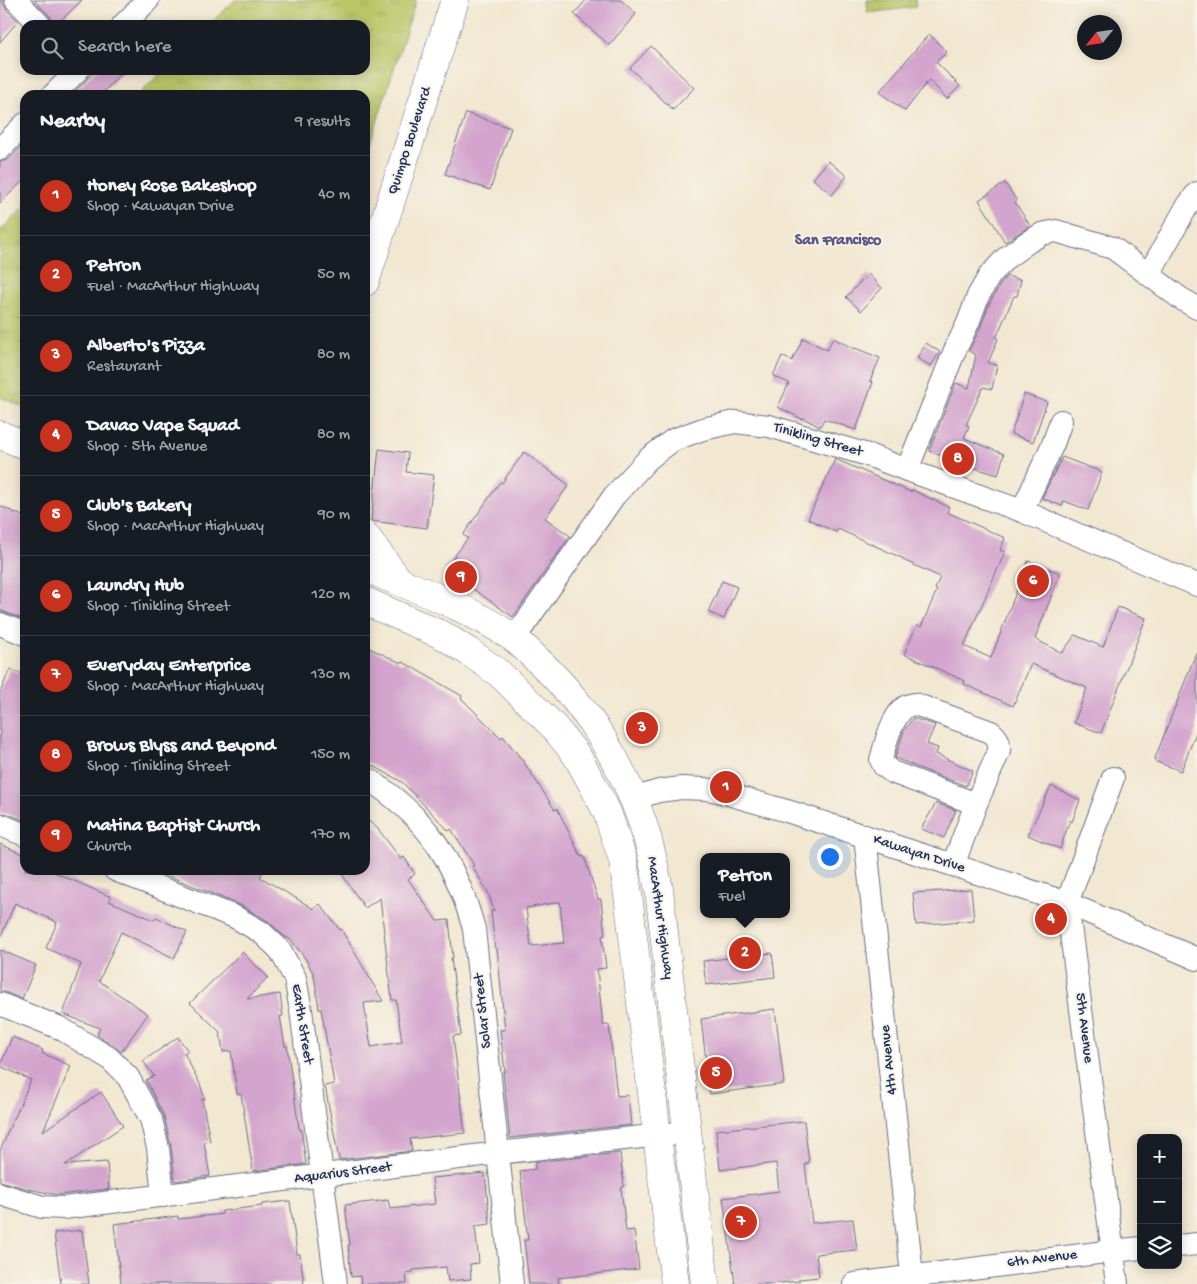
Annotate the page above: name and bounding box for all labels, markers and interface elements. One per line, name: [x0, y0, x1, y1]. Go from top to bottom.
north arrow: [1077, 15, 1122, 60]
search box: [20, 20, 370, 75]
icon: search: [38, 34, 66, 62]
text: Search here: [78, 36, 172, 59]
street label: Quimpo Boulevard: [384, 84, 436, 197]
text: Nearby: [40, 110, 105, 135]
text: 9 results: [295, 113, 350, 132]
text: Honey Rose Bakeshop: [87, 175, 256, 198]
text: 1: [53, 186, 59, 205]
text: 40 m: [318, 186, 350, 205]
text: Shop · Kawayan Drive: [87, 198, 234, 217]
district label: San Francisco: [795, 232, 882, 251]
text: Petron: [87, 255, 141, 278]
text: 2: [52, 266, 60, 285]
text: 50 m: [317, 266, 350, 285]
text: Fuel · MacArthur Highway: [87, 278, 259, 297]
text: Alberto's Pizza: [87, 335, 205, 358]
text: 3: [52, 346, 60, 365]
text: 80 m: [317, 346, 350, 365]
text: Restaurant: [87, 358, 161, 377]
text: Davao Vape Squad: [87, 415, 239, 438]
street label: Tinikling Street: [770, 418, 866, 462]
text: 4: [52, 426, 60, 445]
text: 80 m: [317, 426, 350, 445]
text: Shop · 5th Avenue: [87, 438, 207, 457]
pin: 8: [942, 440, 974, 478]
text: Club's Bakery: [87, 495, 191, 518]
text: 5: [52, 506, 60, 525]
text: 90 m: [318, 506, 350, 525]
text: Shop · MacArthur Highway: [87, 518, 264, 537]
pin: 9: [445, 558, 477, 596]
pin: 6: [1017, 562, 1049, 600]
text: Laundry Hub: [87, 575, 184, 598]
text: 6: [52, 586, 60, 605]
text: 120 m: [311, 586, 350, 605]
text: Shop · Tinikling Street: [87, 598, 230, 617]
text: Everyday Enterprice: [87, 655, 250, 678]
text: 7: [52, 666, 60, 685]
text: 130 m: [311, 666, 350, 685]
text: Shop · MacArthur Highway: [87, 678, 264, 697]
pin: 3: [626, 709, 658, 747]
text: Brows Blyss and Beyond: [87, 735, 275, 758]
text: 8: [52, 746, 60, 765]
text: 150 m: [311, 746, 350, 765]
text: Shop · Tinikling Street: [87, 758, 230, 777]
pin: 1: [710, 768, 742, 806]
text: Matina Baptist Church: [87, 815, 260, 838]
text: 9: [52, 826, 60, 845]
text: 170 m: [311, 826, 350, 845]
street label: Kawayan Drive: [871, 831, 967, 877]
text: Church: [87, 838, 131, 857]
your location: [817, 844, 843, 870]
popup: [700, 853, 790, 918]
street label: MacArthur Highway: [642, 855, 678, 981]
text: Petron: [718, 865, 772, 888]
text: Fuel: [718, 888, 746, 907]
pin: 4: [1035, 900, 1067, 938]
pin: 2: [729, 934, 761, 972]
street label: Solar Street: [470, 971, 496, 1049]
street label: Earth Street: [287, 983, 317, 1067]
street label: 5th Avenue: [1071, 992, 1097, 1064]
street label: 4th Avenue: [876, 1024, 902, 1096]
pin: 5: [700, 1054, 732, 1092]
map controls: [1137, 1134, 1182, 1269]
button: +: [1137, 1134, 1182, 1179]
street label: Aquarius Street: [293, 1158, 395, 1188]
button: −: [1137, 1179, 1182, 1224]
pin: 7: [725, 1203, 757, 1241]
button: layers: [1137, 1224, 1182, 1269]
street label: 6th Avenue: [1006, 1246, 1078, 1272]

